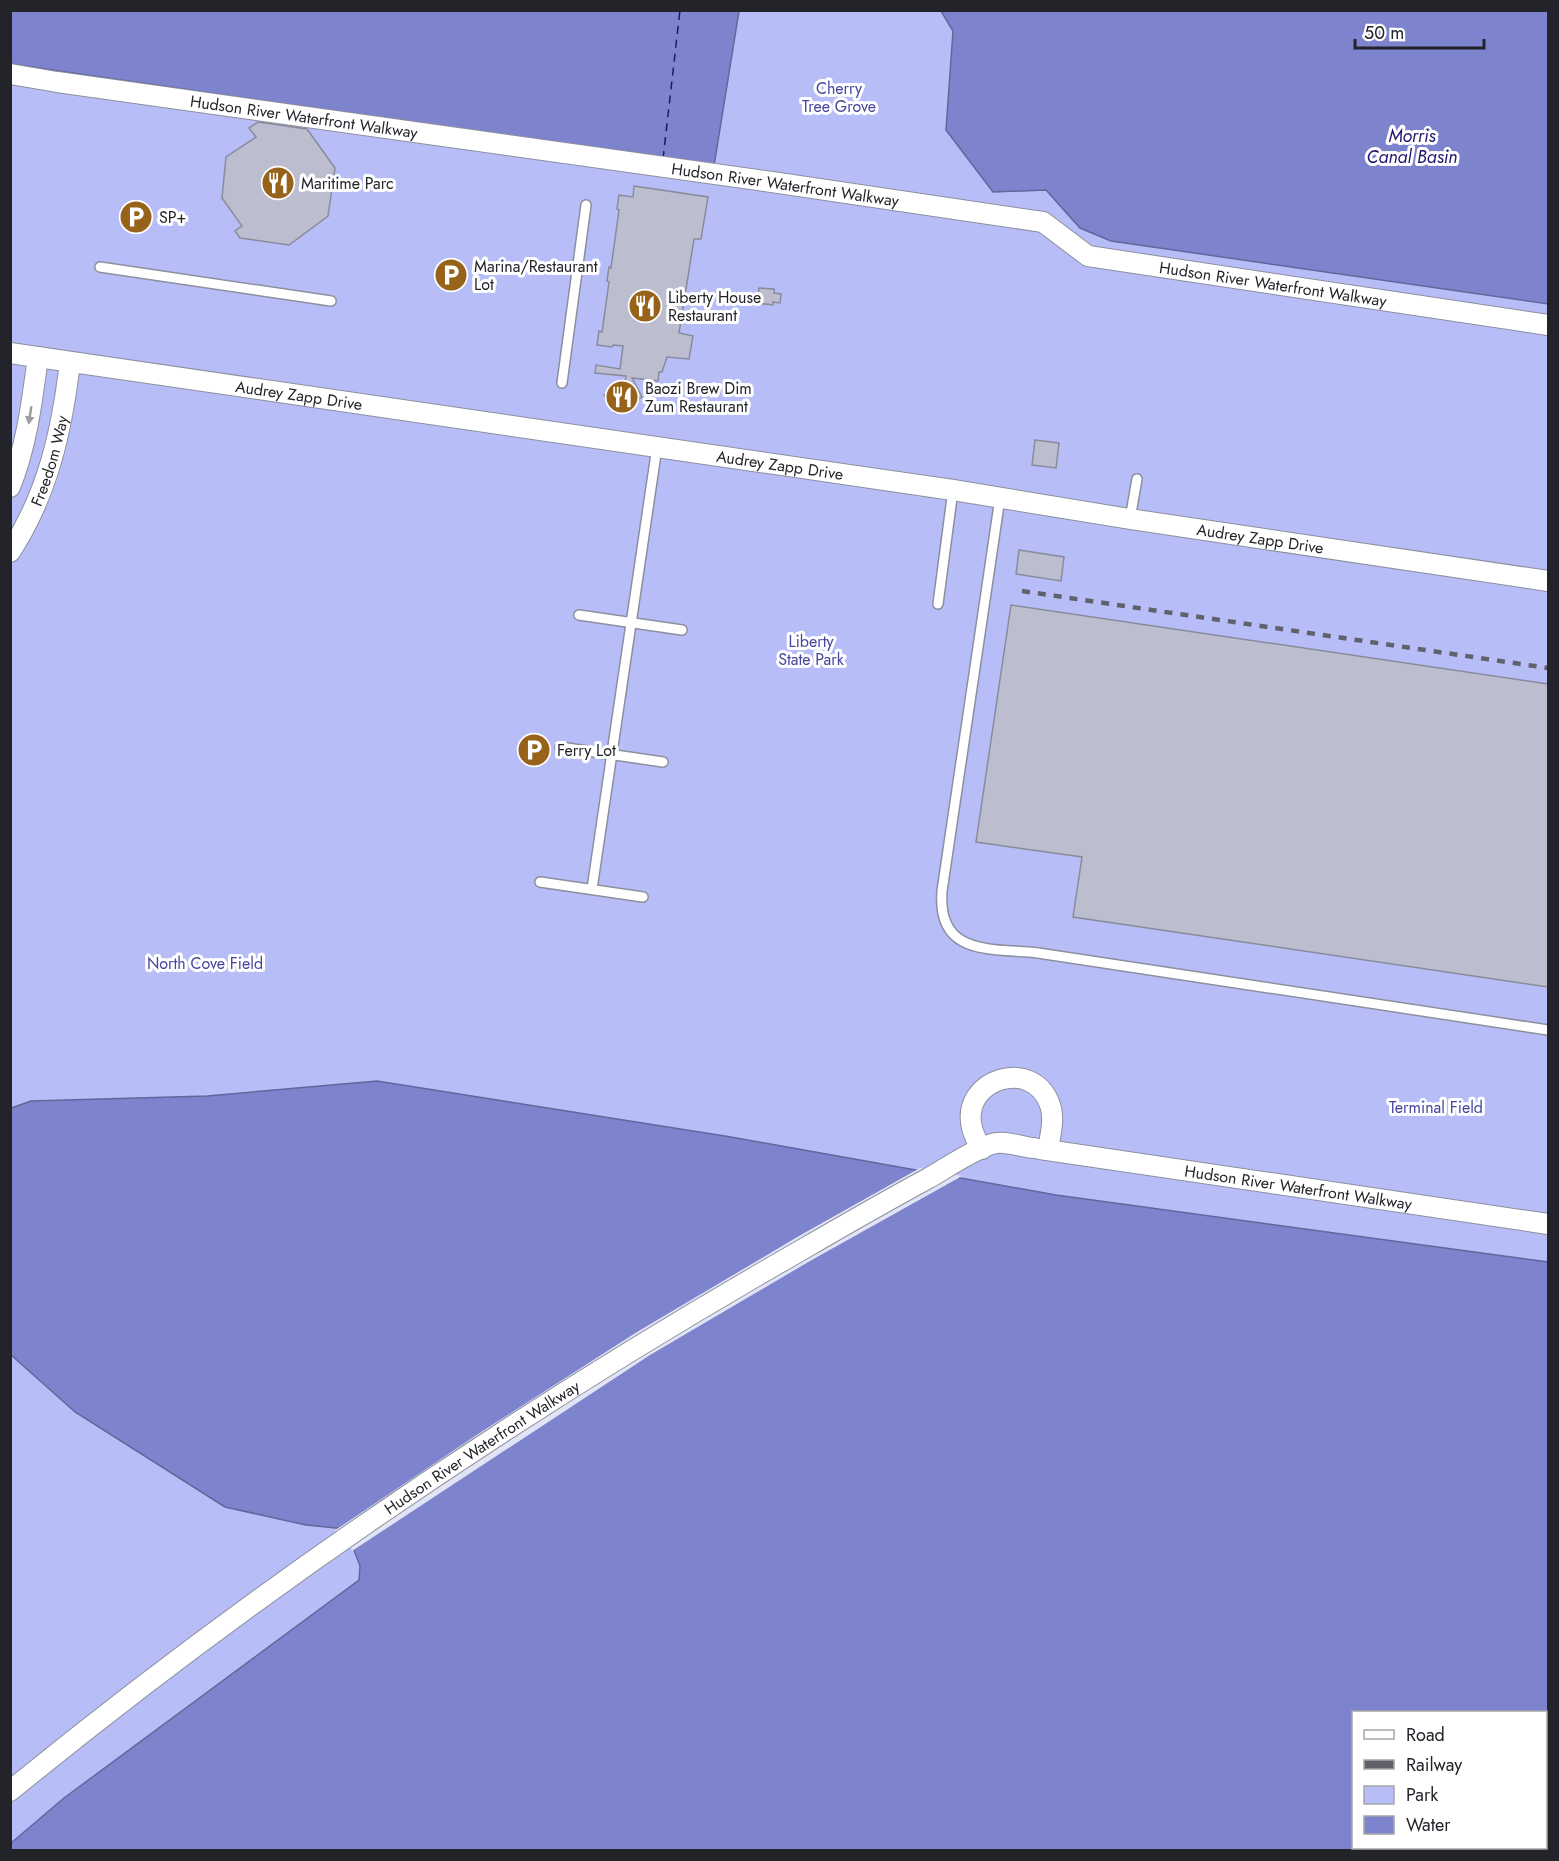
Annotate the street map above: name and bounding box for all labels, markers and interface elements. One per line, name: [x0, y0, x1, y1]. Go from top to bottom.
scale bar: [1355, 12, 1484, 50]
text: 50 m: [1364, 20, 1404, 46]
park label: Cherry Tree Grove: [802, 77, 876, 118]
street label: Hudson River Waterfront Walkway: [189, 90, 420, 144]
water label: Morris Canal Basin: [1367, 123, 1457, 170]
street label: Hudson River Waterfront Walkway: [670, 157, 901, 213]
restaurant icon: Maritime Parc: [260, 165, 296, 201]
place label: Maritime Parc: [301, 172, 394, 195]
parking icon: SP+: [118, 199, 154, 235]
place label: SP+: [159, 206, 186, 229]
place label: Marina/Restaurant Lot: [474, 255, 598, 296]
street label: Hudson River Waterfront Walkway: [1158, 256, 1389, 313]
parking icon: Marina/Restaurant Lot: [433, 257, 469, 293]
place label: Liberty House Restaurant: [668, 286, 761, 327]
restaurant icon: Liberty House Restaurant: [627, 288, 663, 324]
street label: Audrey Zapp Drive: [234, 375, 364, 416]
place label: Baozi Brew Dim Zum Restaurant: [645, 377, 752, 418]
restaurant icon: Baozi Brew Dim Zum Restaurant: [604, 379, 640, 415]
one-way arrow: [25, 405, 34, 424]
street label: Freedom Way: [25, 413, 74, 510]
street label: Audrey Zapp Drive: [715, 445, 845, 486]
street label: Audrey Zapp Drive: [1195, 518, 1325, 560]
park label: Liberty State Park: [778, 630, 845, 671]
parking icon: Ferry Lot: [516, 732, 552, 768]
place label: Ferry Lot: [557, 739, 616, 762]
park label: North Cove Field: [147, 952, 263, 975]
park label: Terminal Field: [1389, 1096, 1483, 1119]
street label: Hudson River Waterfront Walkway: [1183, 1159, 1414, 1216]
street label: Hudson River Waterfront Walkway: [380, 1374, 585, 1520]
legend: [1352, 1711, 1547, 1849]
text: Road: [1406, 1722, 1445, 1748]
text: Railway: [1406, 1752, 1462, 1778]
text: Park: [1406, 1782, 1438, 1808]
text: Water: [1406, 1812, 1451, 1838]

